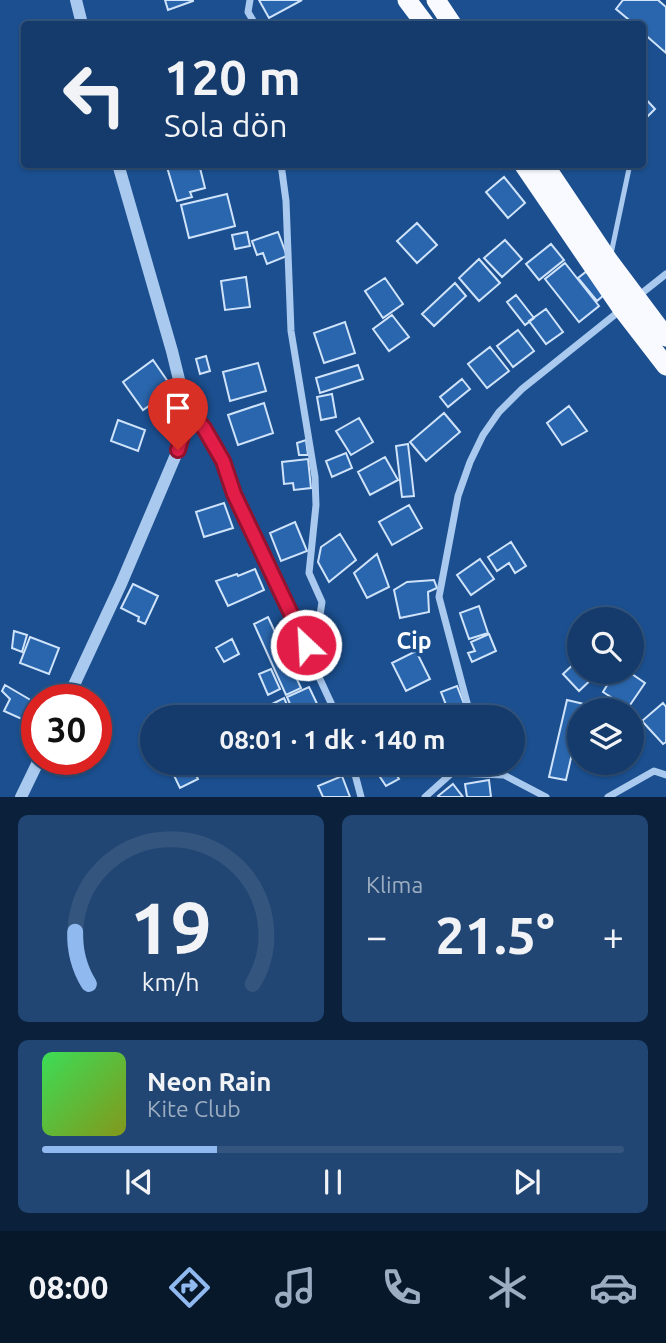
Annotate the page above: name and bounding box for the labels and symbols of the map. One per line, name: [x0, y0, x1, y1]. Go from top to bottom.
pin: [148, 378, 208, 450]
position arrow: [269, 608, 343, 682]
district label: Cip: [397, 628, 431, 653]
speed limit sign: 30: [21, 684, 112, 775]

